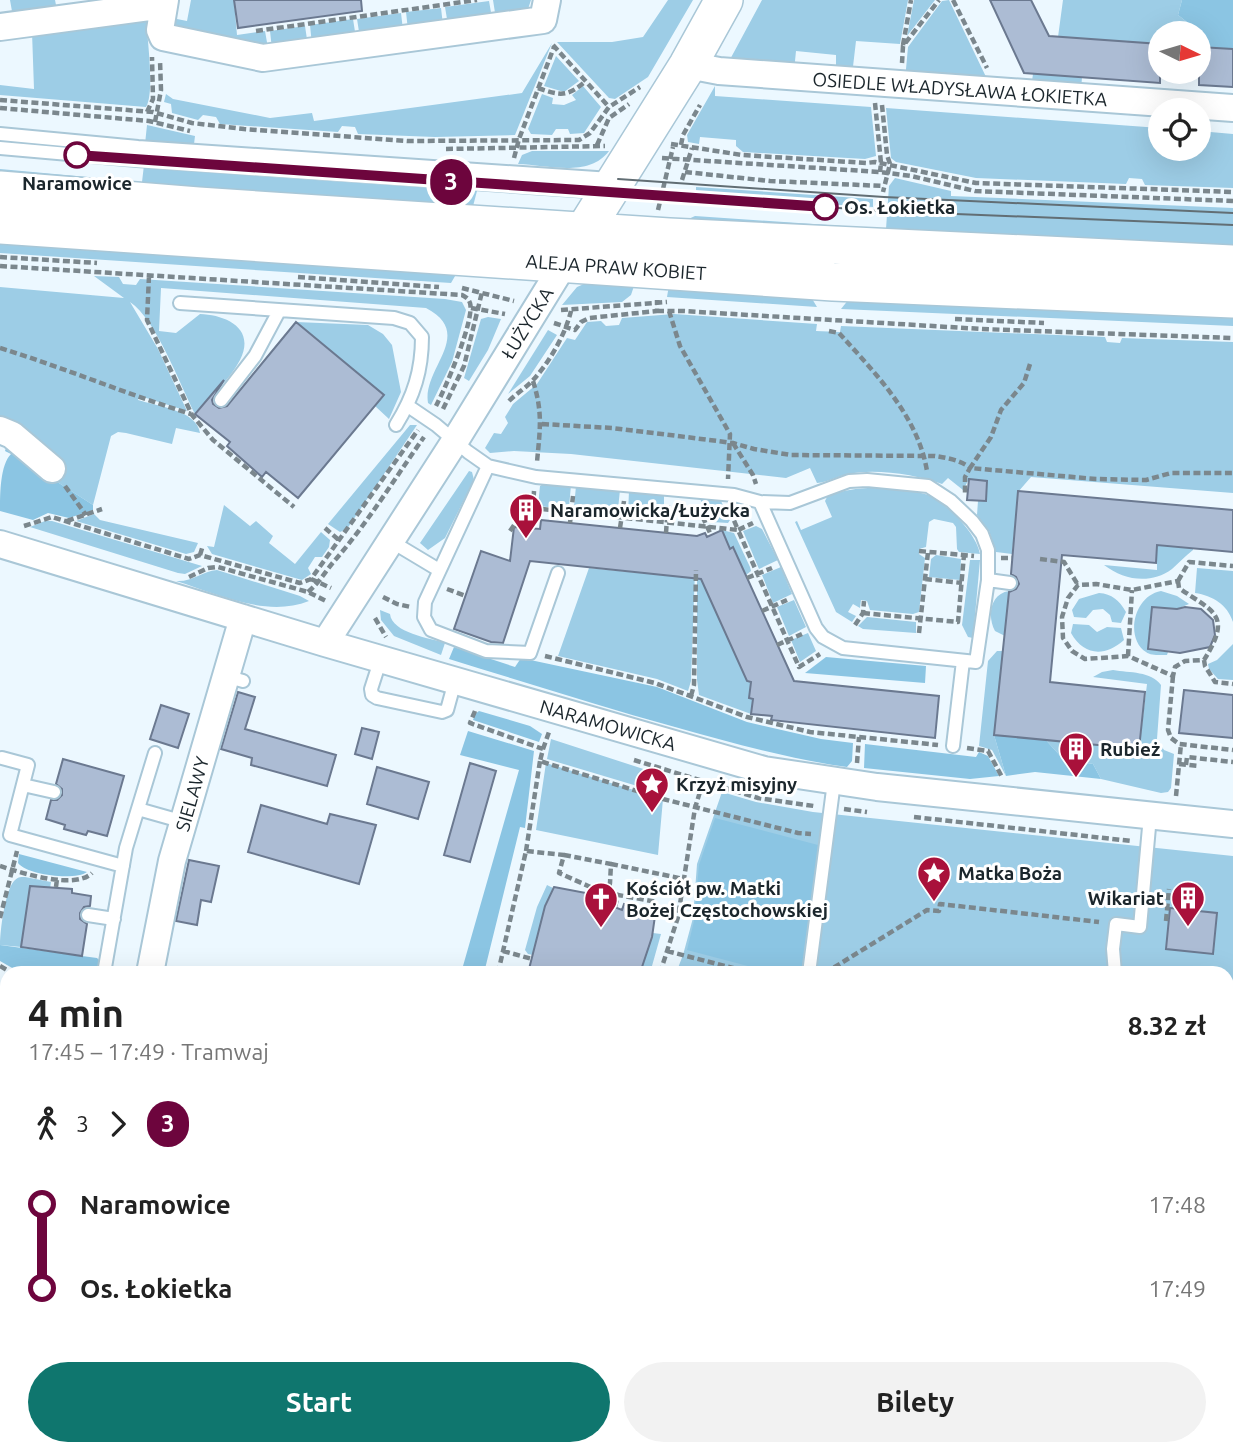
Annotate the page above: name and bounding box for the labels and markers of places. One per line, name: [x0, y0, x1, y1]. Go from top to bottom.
marker: Naramowice: [64, 142, 90, 168]
place label: Naramowice: [22, 172, 132, 194]
marker: Os. Łokietka: [812, 194, 838, 220]
place label: Os. Łokietka: [844, 196, 955, 218]
building icon: Naramowicka/Łużycka: [507, 491, 545, 540]
place label: Naramowicka/Łużycka: [550, 499, 750, 521]
building icon: Rubież: [1057, 730, 1095, 779]
place label: Rubież: [1100, 738, 1160, 760]
place icon: Krzyż misyjny: [633, 765, 671, 814]
place label: Krzyż misyjny: [676, 773, 797, 795]
place icon: Matka Boża: [915, 854, 953, 903]
place label: Matka Boża: [958, 862, 1062, 884]
place label: Kościół pw. Matki Bożej Częstochowskiej: [626, 877, 828, 921]
building icon: Wikariat: [1169, 879, 1207, 928]
church icon: Kościół pw. Matki Bożej Częstochowskiej: [582, 880, 620, 929]
place label: Wikariat: [1088, 887, 1164, 909]

